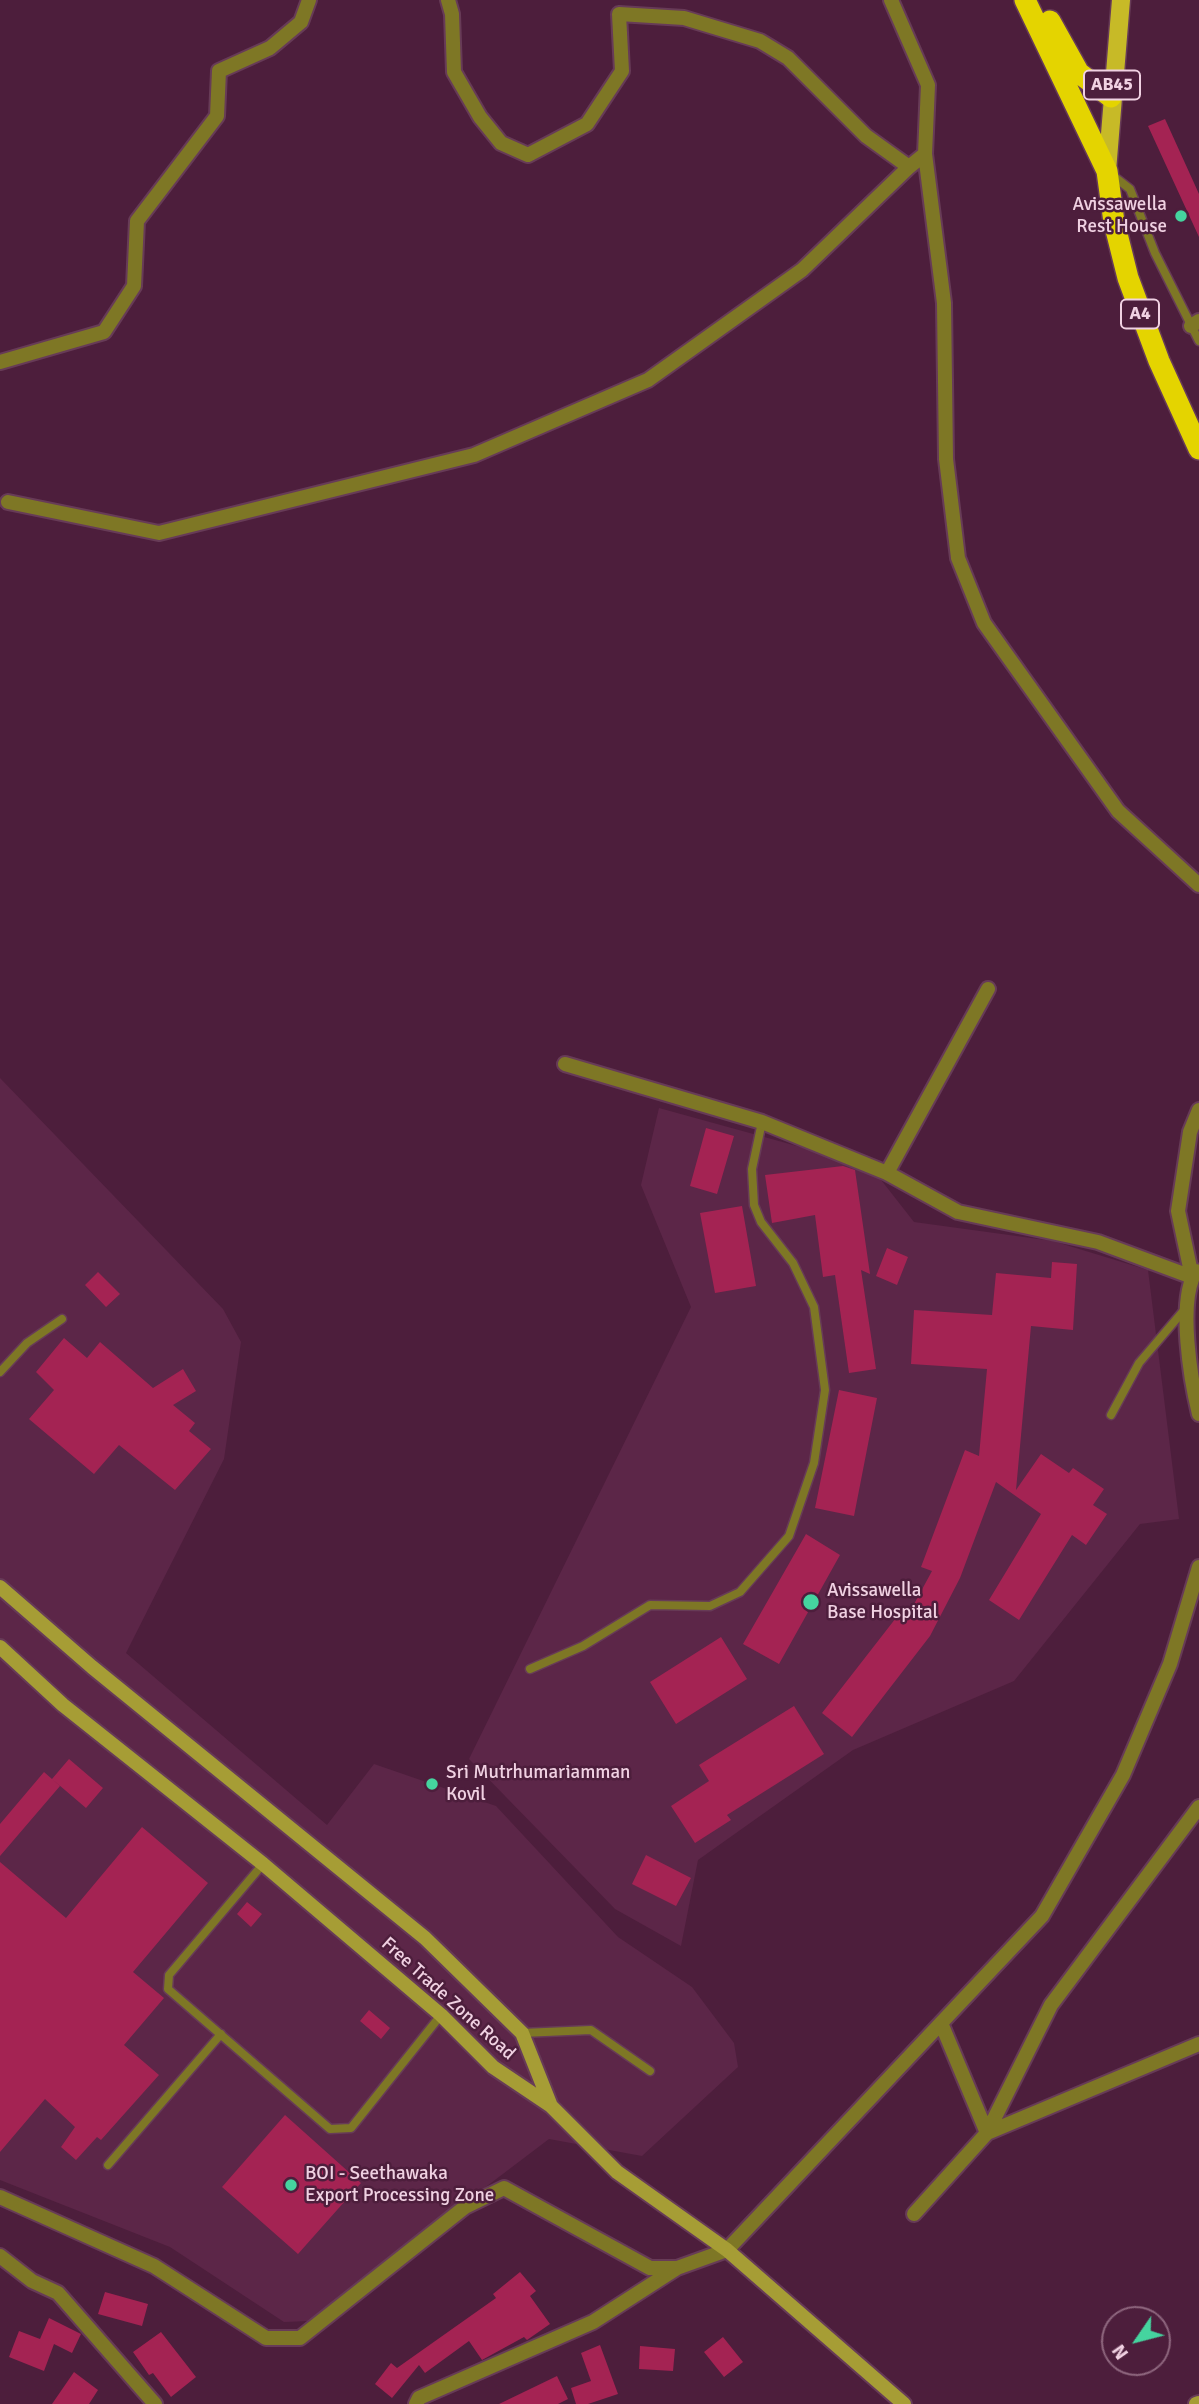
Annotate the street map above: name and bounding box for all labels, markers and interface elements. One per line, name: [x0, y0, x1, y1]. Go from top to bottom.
road number: AB45: [1084, 70, 1140, 100]
place label: Avissawella Rest House: [1072, 194, 1167, 238]
marker: Avissawella Rest House: [1173, 208, 1189, 224]
road number: A4: [1121, 300, 1159, 328]
place label: Avissawella Base Hospital: [827, 1580, 938, 1624]
marker: Avissawella Base Hospital: [801, 1592, 821, 1612]
place label: Sri Mutrhumariamman Kovil: [446, 1762, 630, 1806]
marker: Sri Mutrhumariamman Kovil: [424, 1776, 440, 1792]
street label: Free Trade Zone Road: [376, 1933, 520, 2065]
place label: BOI - Seethawaka Export Processing Zone: [305, 2163, 494, 2207]
marker: BOI - Seethawaka Export Processing Zone: [283, 2177, 299, 2193]
north arrow: [1101, 2306, 1171, 2376]
text: N: [1107, 2340, 1134, 2364]

